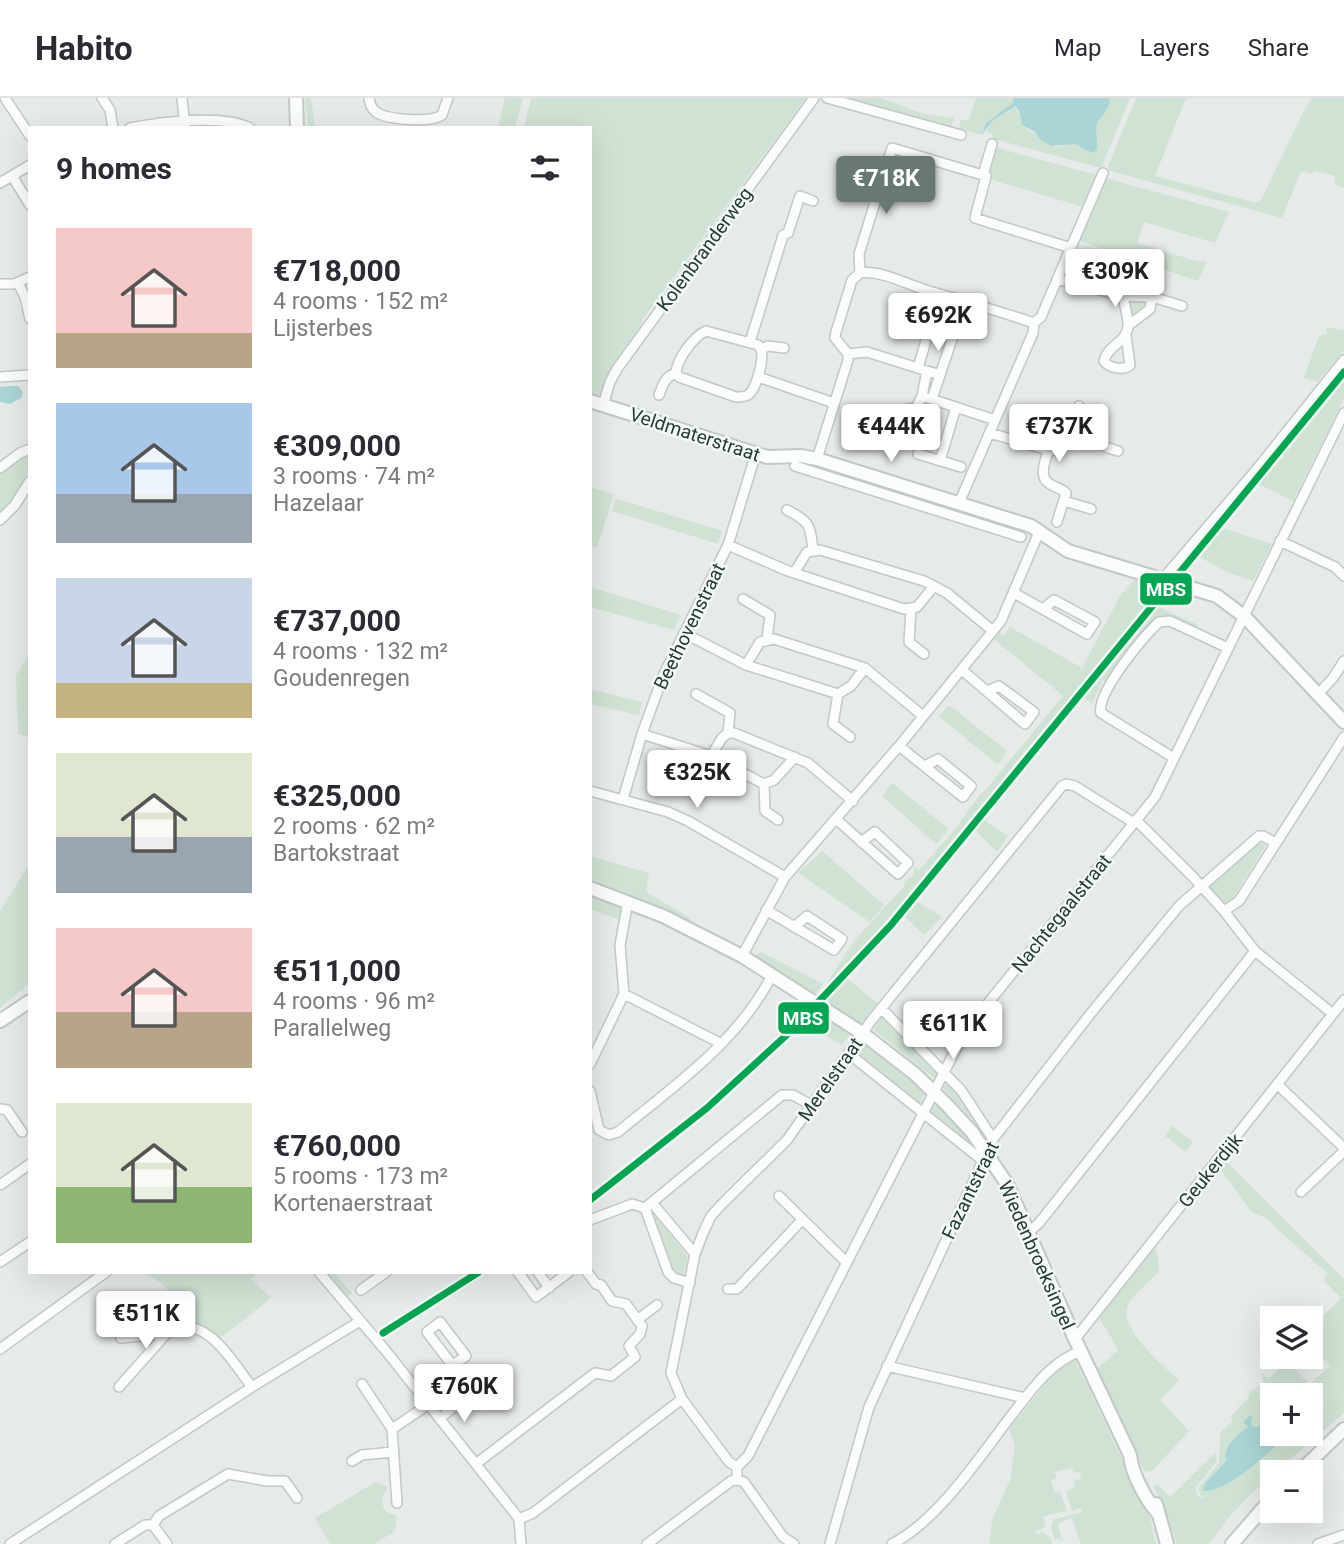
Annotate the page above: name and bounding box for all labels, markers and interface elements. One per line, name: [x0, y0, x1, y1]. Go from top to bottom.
text: Habito: [35, 29, 133, 68]
text: Map: [1054, 34, 1102, 62]
text: Layers: [1140, 34, 1210, 62]
text: Share: [1248, 34, 1309, 62]
icon: filters: [526, 149, 564, 187]
text: 9 homes: [56, 151, 172, 186]
pin: €718K: [837, 156, 935, 216]
text: €718K: [852, 165, 920, 192]
street label: Kolenbranderweg: [652, 183, 757, 316]
pin: €309K: [1066, 250, 1164, 309]
text: €718,000: [273, 253, 401, 288]
icon: home: [112, 256, 196, 340]
text: €309K: [1081, 258, 1149, 285]
text: 4 rooms · 152 m²: [273, 288, 448, 315]
pin: €692K: [889, 294, 987, 353]
text: €692K: [904, 302, 972, 329]
text: Lijsterbes: [273, 315, 373, 342]
street label: Veldmaterstraat: [627, 403, 763, 466]
pin: €444K: [842, 404, 940, 464]
pin: €737K: [1010, 404, 1108, 464]
text: €444K: [857, 413, 925, 440]
text: €737K: [1025, 413, 1093, 440]
text: €309,000: [273, 428, 401, 463]
icon: home: [112, 431, 196, 515]
text: 3 rooms · 74 m²: [273, 463, 435, 490]
text: Hazelaar: [273, 490, 364, 517]
street label: Beethovenstraat: [649, 559, 730, 693]
line badge: MBS: [1139, 572, 1193, 606]
text: MBS: [1146, 578, 1187, 601]
text: €737,000: [273, 603, 401, 638]
icon: home: [112, 606, 196, 690]
text: 4 rooms · 132 m²: [273, 638, 448, 665]
text: Goudenregen: [273, 665, 410, 692]
pin: €325K: [648, 750, 746, 810]
text: €325K: [663, 759, 731, 786]
text: €325,000: [273, 778, 401, 813]
icon: home: [112, 781, 196, 865]
text: 2 rooms · 62 m²: [273, 813, 435, 840]
text: Bartokstraat: [273, 840, 400, 867]
street label: Nachtegaalstraat: [1007, 850, 1116, 977]
text: €511,000: [273, 953, 401, 988]
icon: home: [112, 956, 196, 1040]
text: 4 rooms · 96 m²: [273, 988, 435, 1015]
line badge: MBS: [777, 1001, 830, 1035]
pin: €611K: [904, 1002, 1002, 1061]
text: MBS: [783, 1007, 824, 1030]
text: €611K: [919, 1010, 987, 1037]
text: Parallelweg: [273, 1015, 391, 1042]
street label: Merelstraat: [793, 1033, 868, 1125]
text: €760,000: [273, 1128, 401, 1163]
street label: Geukerdijk: [1174, 1128, 1247, 1212]
icon: home: [112, 1131, 196, 1215]
street label: Fazantstraat: [937, 1138, 1004, 1243]
text: 5 rooms · 173 m²: [273, 1163, 448, 1190]
street label: Wiedenbroeksingel: [993, 1177, 1080, 1333]
text: Kortenaerstraat: [273, 1190, 433, 1217]
pin: €511K: [97, 1292, 195, 1351]
text: €511K: [112, 1300, 180, 1327]
map controls: [1260, 1306, 1323, 1523]
button: layers: [1260, 1306, 1323, 1369]
pin: €760K: [415, 1364, 513, 1424]
text: €760K: [430, 1373, 498, 1400]
button: +: [1260, 1383, 1323, 1446]
button: −: [1260, 1460, 1323, 1523]

